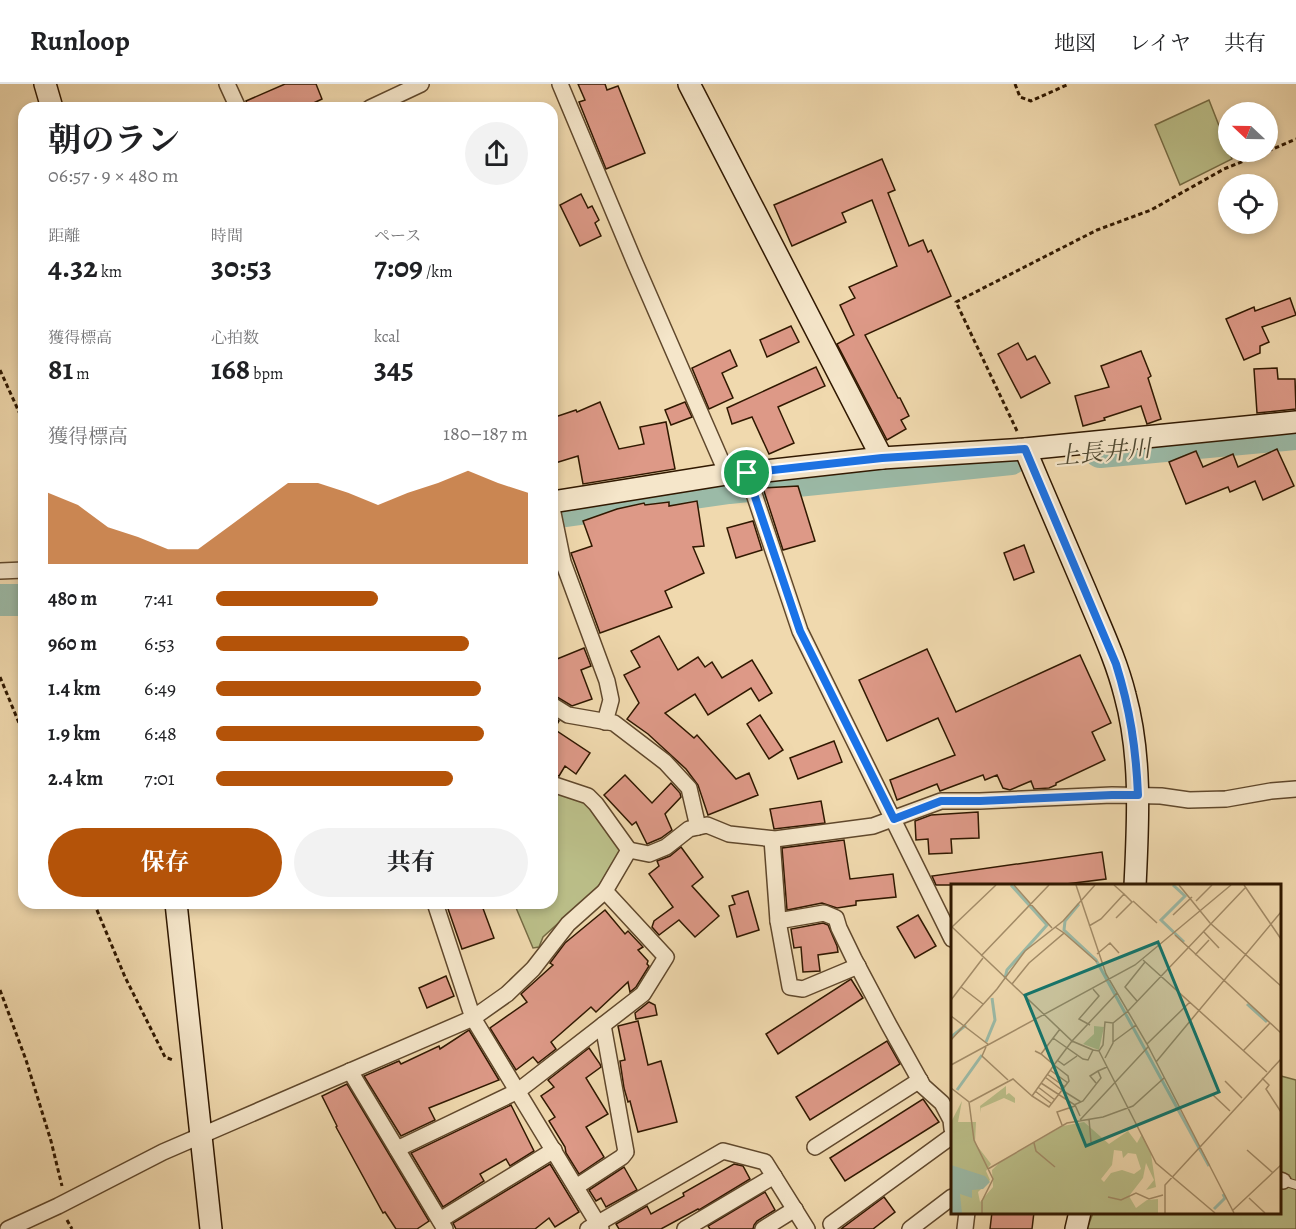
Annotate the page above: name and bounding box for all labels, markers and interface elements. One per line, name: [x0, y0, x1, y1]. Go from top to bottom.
text: Runloop: [30, 22, 130, 60]
text: 地図: [1054, 29, 1096, 57]
text: レイヤ: [1129, 29, 1191, 57]
text: 共有: [1224, 29, 1266, 57]
north arrow: [1218, 102, 1278, 162]
map controls: [1218, 102, 1278, 234]
text: 朝のラン: [48, 117, 180, 162]
button: share: [465, 122, 528, 185]
text: 06:57 · 9 × 480 m: [48, 162, 179, 189]
button: locate: [1218, 174, 1278, 234]
text: 距離: [48, 225, 80, 247]
text: 時間: [211, 225, 243, 247]
text: ペース: [374, 225, 421, 247]
text: 4.32: [48, 247, 98, 287]
text: 30:53: [211, 247, 272, 287]
text: 7:09: [374, 247, 423, 287]
text: km: [98, 261, 122, 283]
text: /km: [423, 261, 453, 283]
text: kcal: [374, 326, 400, 348]
text: 獲得標高: [48, 327, 112, 349]
text: 心拍数: [211, 327, 259, 349]
text: 345: [374, 348, 414, 388]
text: 81: [48, 349, 73, 389]
text: 168: [211, 349, 250, 389]
text: m: [73, 363, 90, 385]
text: bpm: [250, 363, 283, 385]
text: 180–187 m: [443, 420, 528, 447]
text: 獲得標高: [48, 423, 128, 450]
water label: 上長井川: [1054, 432, 1155, 472]
pin: [721, 447, 772, 498]
icon: arrive: [730, 456, 763, 489]
text: 480 m: [48, 585, 97, 612]
text: 7:41: [144, 585, 173, 612]
text: 960 m: [48, 630, 97, 657]
text: 6:53: [144, 630, 175, 657]
text: 1.4 km: [48, 675, 101, 702]
text: 6:49: [144, 675, 176, 702]
text: 1.9 km: [48, 720, 101, 747]
text: 6:48: [144, 720, 177, 747]
text: 2.4 km: [48, 765, 103, 792]
text: 7:01: [144, 765, 175, 792]
button: 保存: [48, 828, 282, 897]
button: 共有: [294, 828, 528, 897]
inset map: [951, 884, 1281, 1214]

